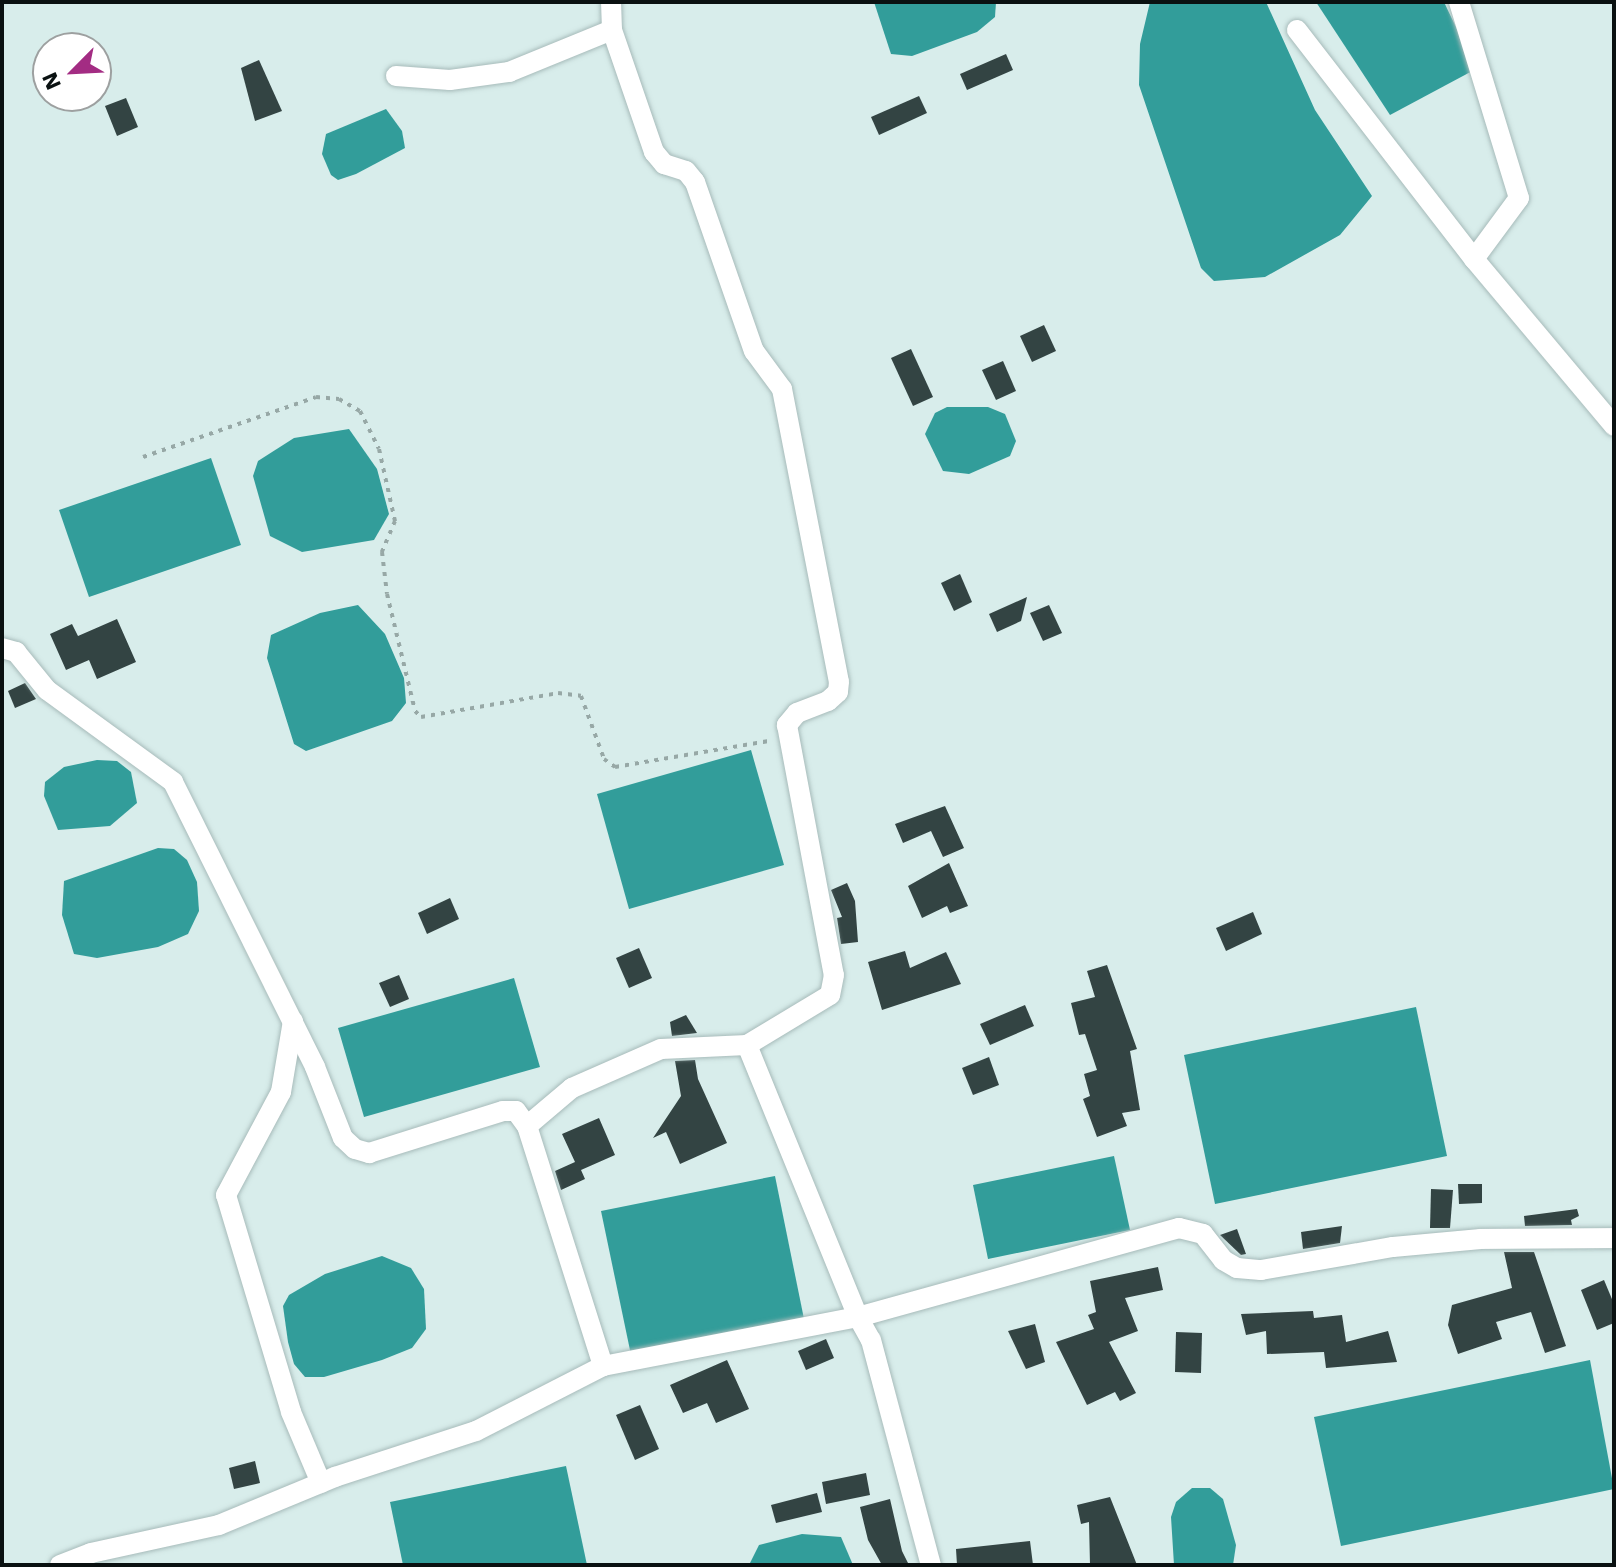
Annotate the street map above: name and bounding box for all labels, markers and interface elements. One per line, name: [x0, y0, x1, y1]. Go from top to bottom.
north arrow: [32, 32, 112, 112]
text: N: [37, 69, 66, 94]

